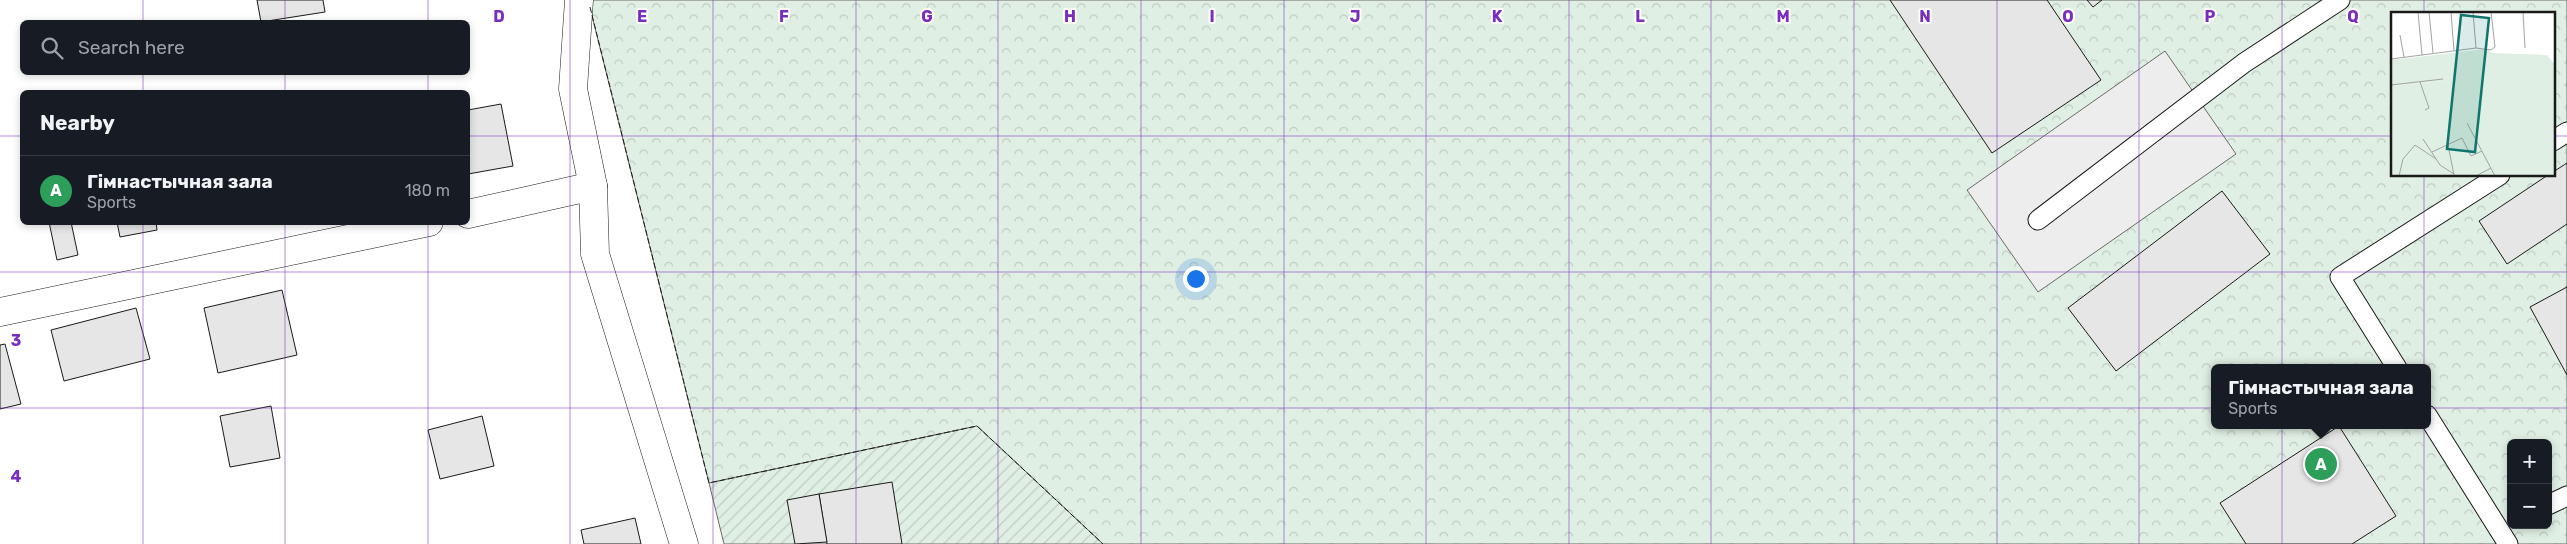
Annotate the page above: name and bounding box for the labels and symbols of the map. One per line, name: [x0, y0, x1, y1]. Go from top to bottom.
text: D: [493, 7, 505, 26]
text: E: [637, 7, 647, 26]
text: F: [779, 7, 789, 26]
text: G: [921, 7, 933, 26]
text: H: [1064, 7, 1076, 26]
text: I: [1209, 7, 1215, 26]
text: J: [1350, 7, 1360, 26]
text: K: [1492, 7, 1503, 26]
text: L: [1635, 7, 1645, 26]
text: M: [1776, 7, 1790, 26]
text: N: [1919, 7, 1931, 26]
text: O: [2062, 7, 2074, 26]
text: P: [2205, 7, 2216, 26]
text: Q: [2347, 7, 2359, 26]
inset map: [2391, 12, 2554, 176]
your location: [1183, 266, 1209, 292]
text: 3: [11, 331, 21, 350]
pin: A: [2305, 445, 2337, 483]
text: 4: [11, 467, 22, 486]

